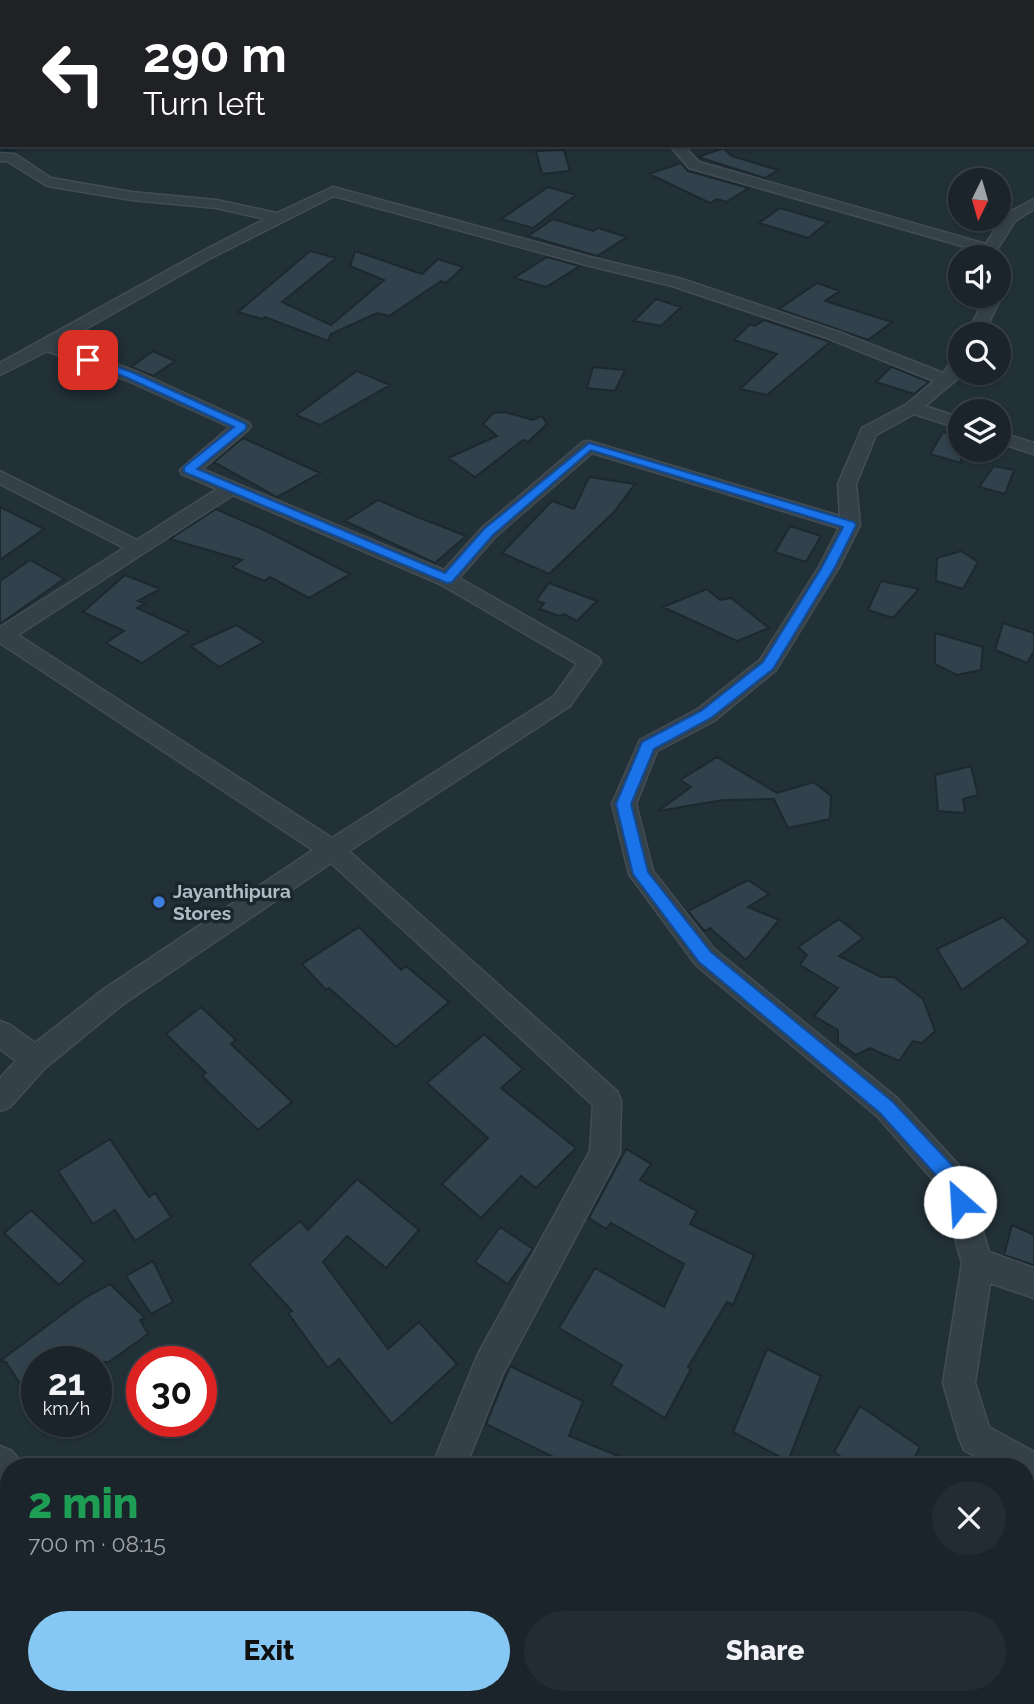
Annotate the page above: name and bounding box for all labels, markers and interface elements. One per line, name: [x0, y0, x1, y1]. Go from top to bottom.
text: 290 m: [143, 26, 287, 83]
icon: left: [28, 28, 119, 119]
text: Turn left: [143, 85, 265, 122]
north arrow: [948, 168, 1012, 231]
map controls: [948, 168, 1011, 462]
button: sound: [948, 245, 1011, 308]
button: search: [948, 322, 1011, 385]
pin: [58, 330, 118, 390]
icon: arrive: [69, 341, 107, 379]
button: layers: [948, 399, 1011, 462]
place label: Jayanthipura Stores: [173, 880, 291, 924]
marker: Jayanthipura Stores: [151, 894, 167, 910]
position arrow: [923, 1165, 997, 1239]
speed limit sign: 30: [126, 1346, 217, 1437]
text: 21: [48, 1362, 85, 1403]
text: km/h: [43, 1398, 90, 1419]
text: 2 min: [28, 1479, 138, 1528]
button: close: [932, 1481, 1006, 1555]
text: 700 m · 08:15: [28, 1530, 166, 1557]
button: Exit: [28, 1611, 510, 1691]
button: Share: [524, 1611, 1006, 1691]

